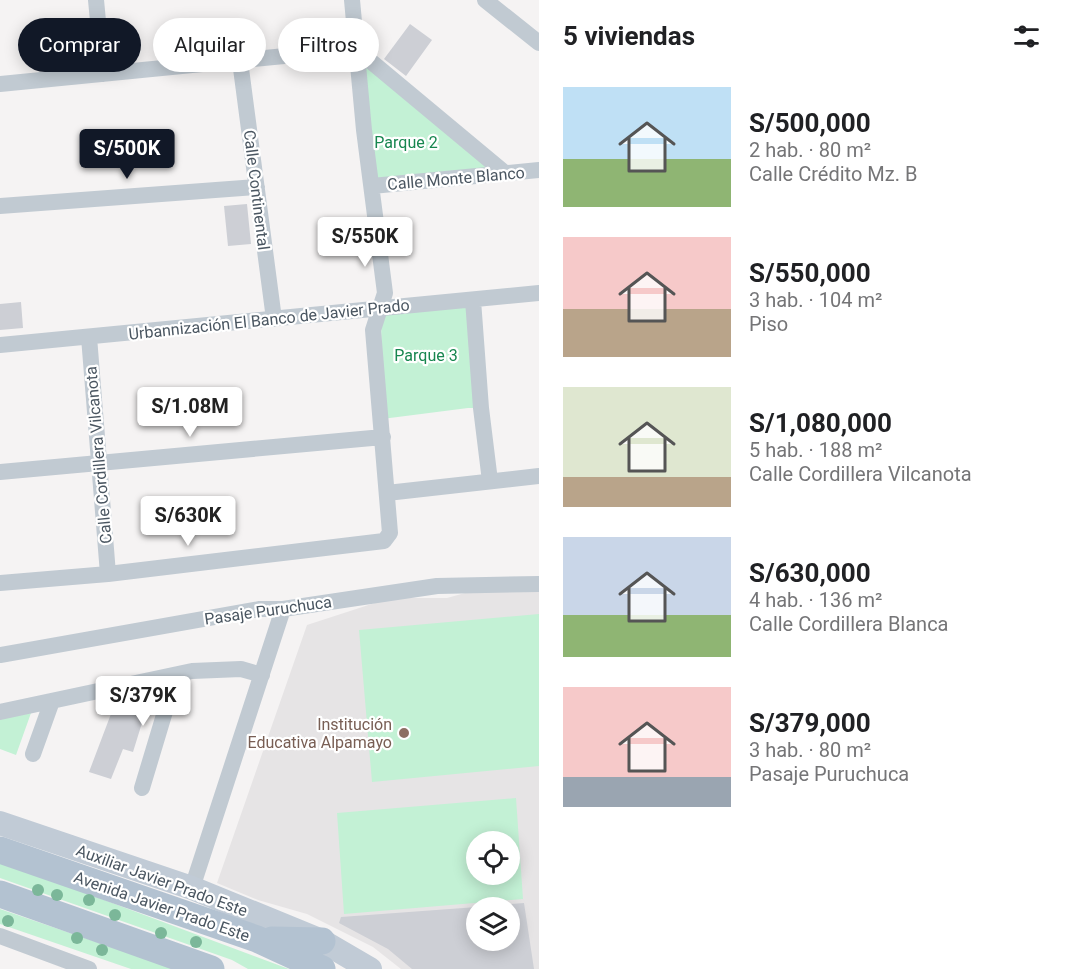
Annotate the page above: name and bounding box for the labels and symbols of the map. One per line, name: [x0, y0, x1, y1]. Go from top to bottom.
pin: S/500K: [78, 129, 176, 180]
street label: Calle Continental: [240, 129, 273, 251]
park label: Parque 2: [374, 133, 438, 152]
street label: Calle Monte Blanco: [387, 163, 526, 194]
pin: S/550K: [316, 217, 414, 268]
street label: Urbannización El Banco de Javier Prado: [128, 295, 410, 344]
park label: Parque 3: [394, 346, 458, 365]
street label: Calle Cordillera Vilcanota: [81, 365, 116, 544]
pin: S/1.08M: [135, 387, 245, 438]
pin: S/630K: [139, 496, 237, 547]
street label: Pasaje Puruchuca: [203, 592, 333, 629]
pin: S/379K: [94, 676, 192, 727]
place label: Institución Educativa Alpamayo: [247, 715, 392, 752]
marker: Institución Educativa Alpamayo: [397, 726, 411, 740]
street label: Auxiliar Javier Prado Este: [74, 841, 250, 920]
street label: Avenida Javier Prado Este: [71, 867, 252, 946]

